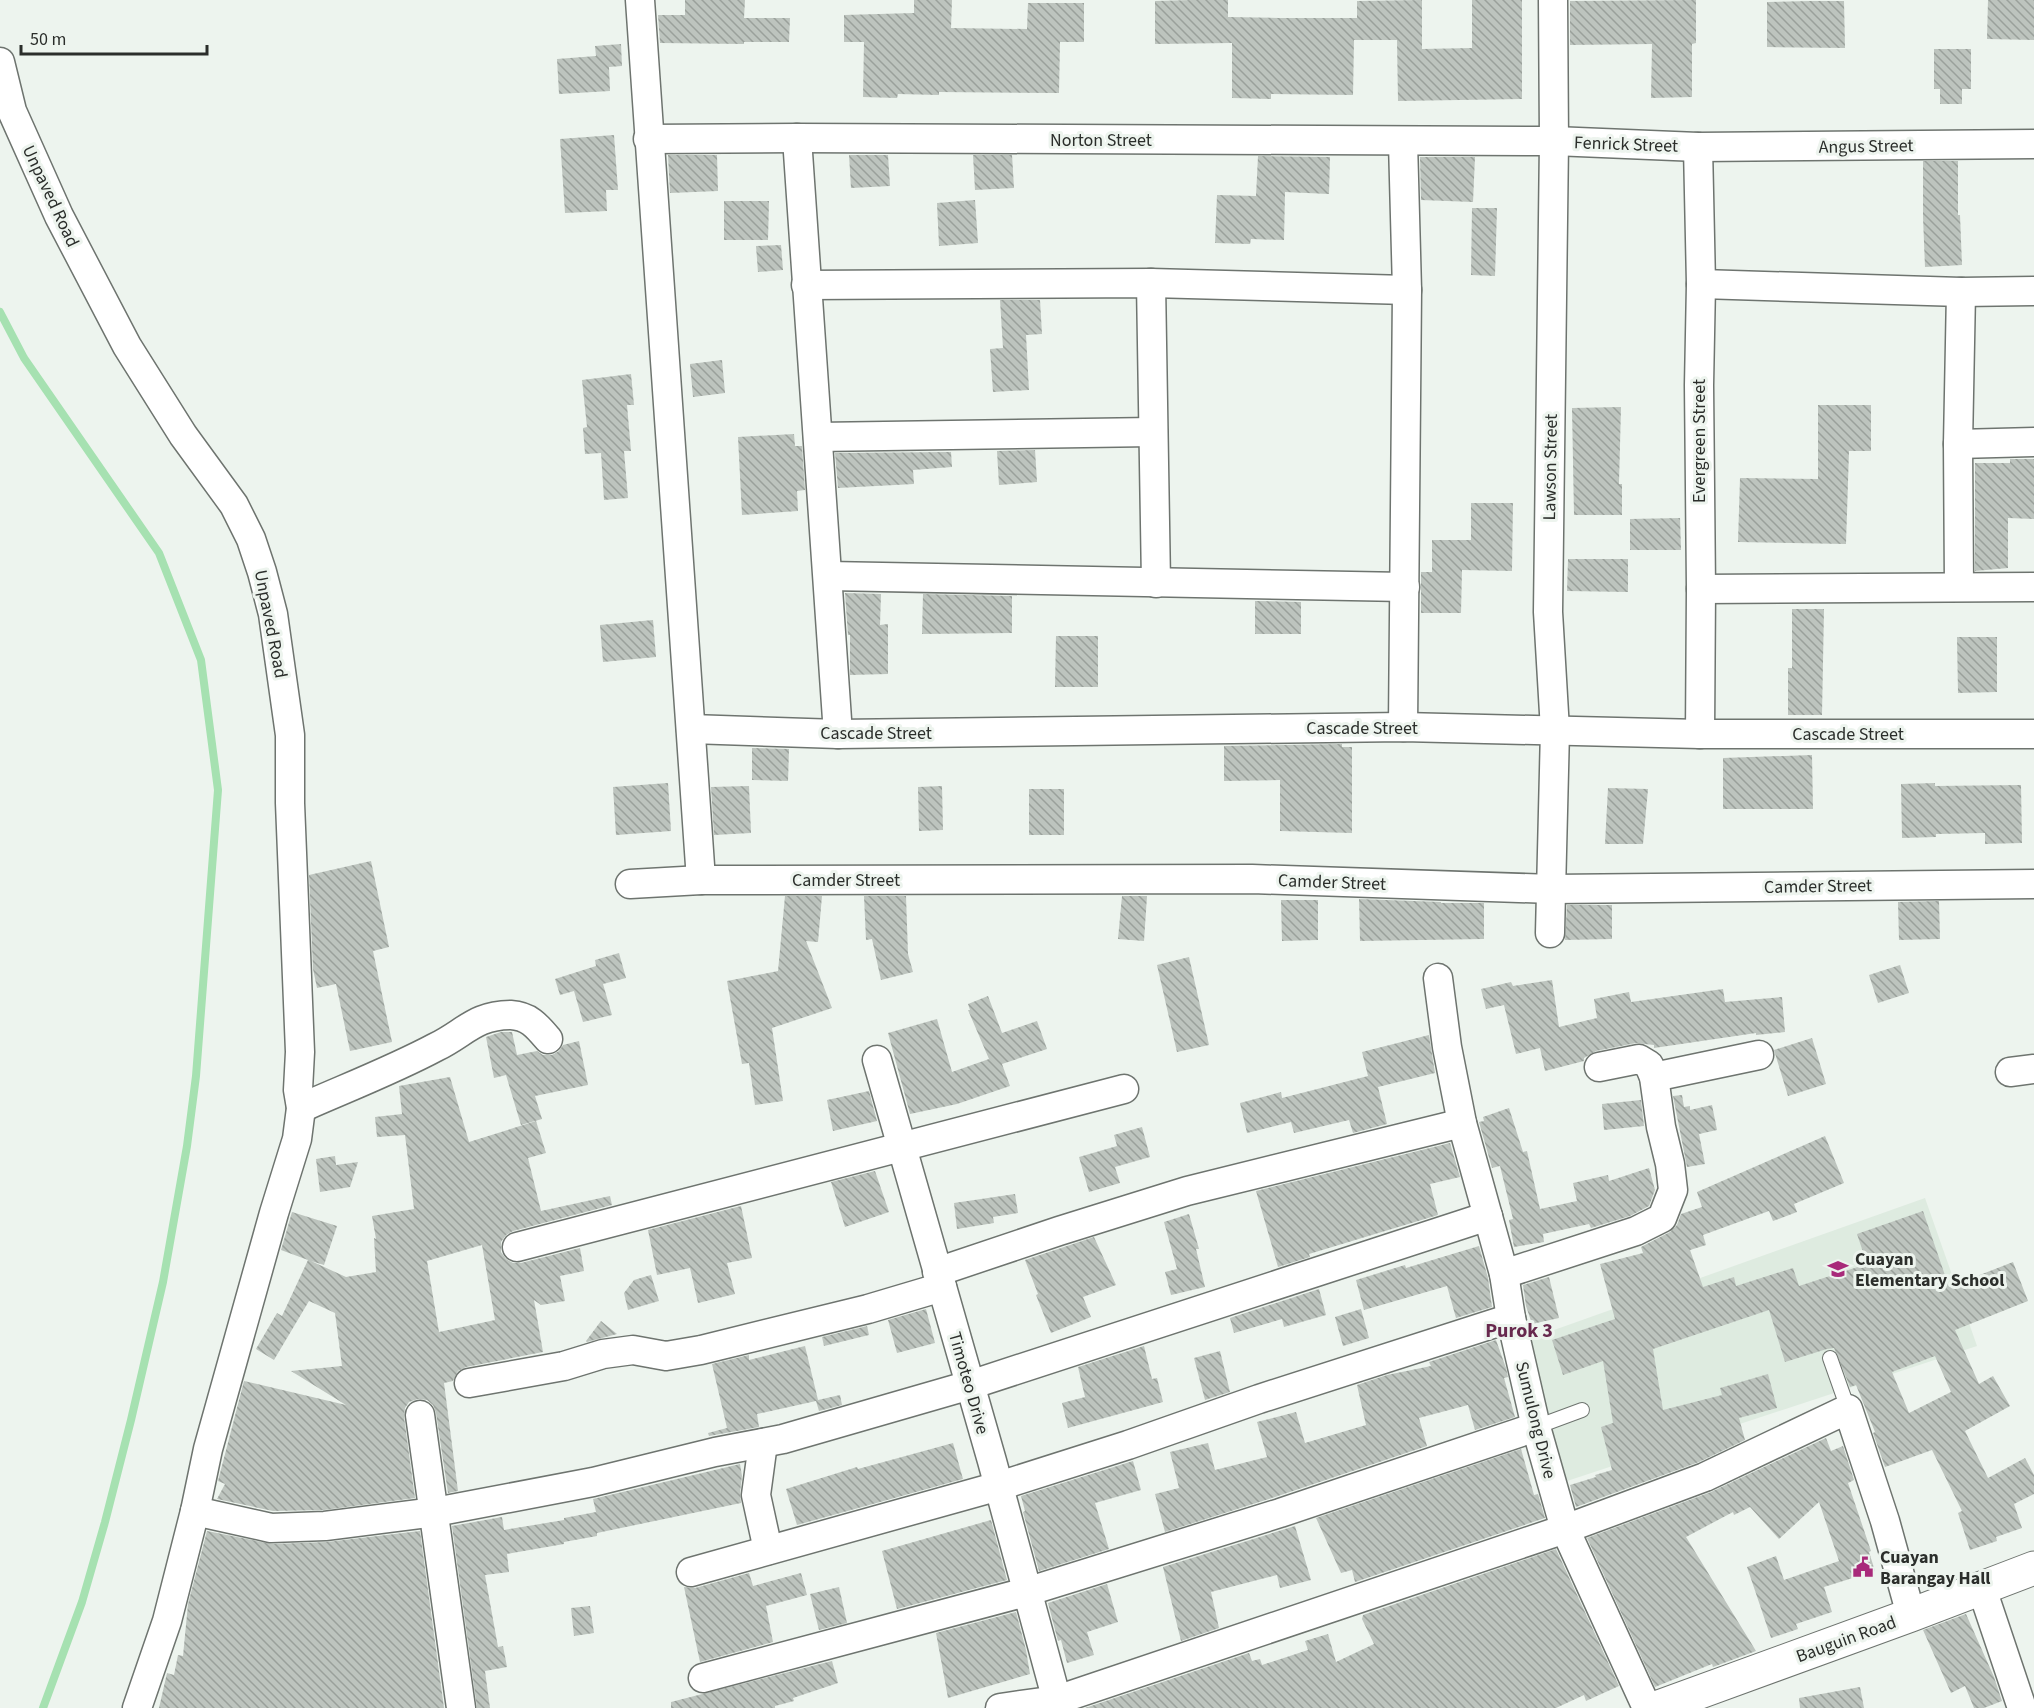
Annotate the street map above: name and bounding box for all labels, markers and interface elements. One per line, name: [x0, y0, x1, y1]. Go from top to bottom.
scale bar: [21, 18, 207, 56]
text: 50 m: [30, 27, 66, 52]
street label: Norton Street: [1050, 128, 1152, 153]
street label: Fenrick Street: [1574, 130, 1678, 159]
street label: Angus Street: [1818, 133, 1914, 160]
street label: Unpaved Road: [16, 141, 85, 251]
street label: Evergreen Street: [1687, 379, 1712, 503]
street label: Lawson Street: [1537, 413, 1564, 521]
street label: Unpaved Road: [248, 568, 293, 680]
street label: Cascade Street: [1306, 716, 1418, 741]
street label: Cascade Street: [820, 721, 932, 746]
street label: Cascade Street: [1792, 722, 1904, 747]
street label: Camder Street: [792, 868, 900, 893]
street label: Camder Street: [1278, 868, 1386, 897]
street label: Camder Street: [1764, 873, 1872, 900]
place label: Cuayan Elementary School: [1855, 1247, 2005, 1293]
school or university icon: Cuayan Elementary School: [1826, 1257, 1850, 1281]
district label: Purok 3: [1485, 1317, 1553, 1345]
street label: Timoteo Drive: [942, 1329, 995, 1437]
street label: Sumulong Drive: [1509, 1359, 1562, 1481]
place label: Cuayan Barangay Hall: [1880, 1545, 1990, 1591]
public building icon: Cuayan Barangay Hall: [1851, 1555, 1875, 1579]
street label: Bauguin Road: [1793, 1610, 1900, 1669]

